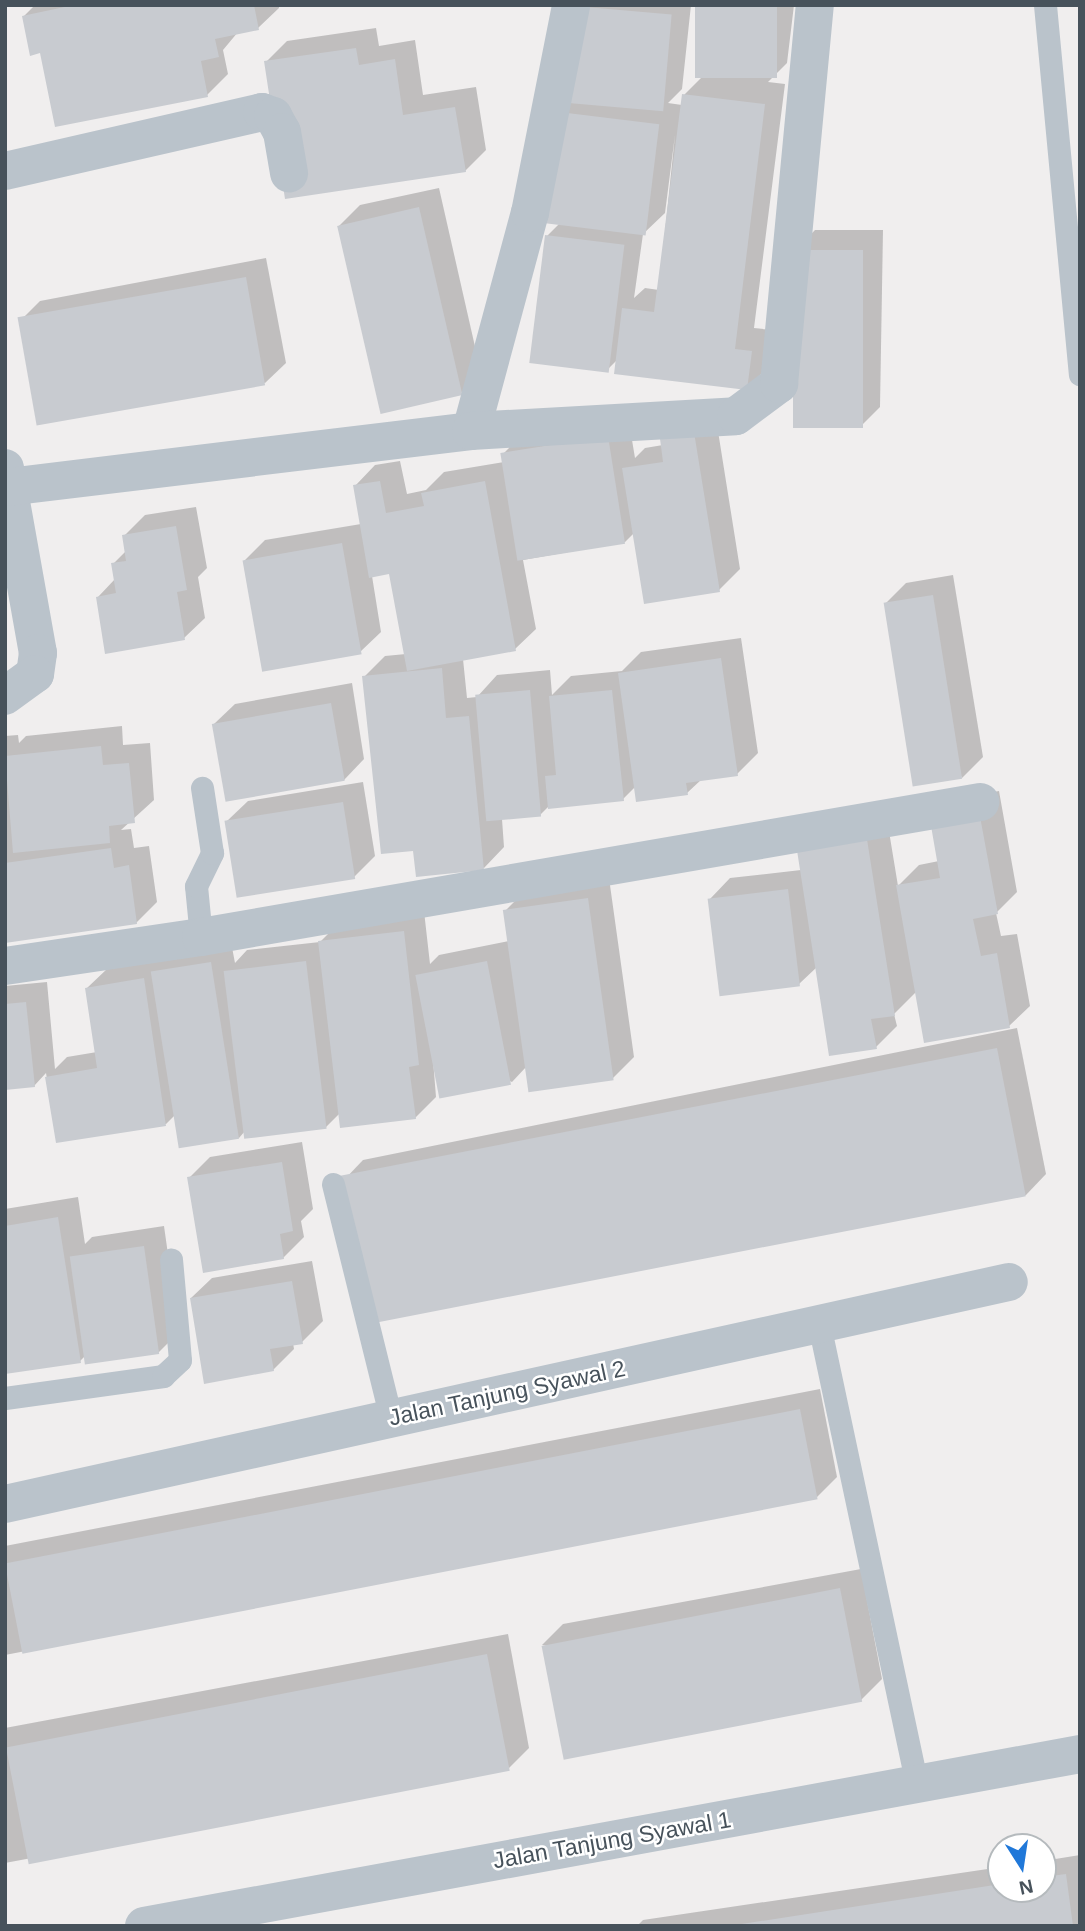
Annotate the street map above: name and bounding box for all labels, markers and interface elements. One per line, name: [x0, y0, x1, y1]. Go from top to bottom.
street label: Jalan Tanjung Syawal 2: [386, 1354, 628, 1432]
street label: Jalan Tanjung Syawal 1: [491, 1805, 733, 1875]
north arrow: [987, 1833, 1057, 1903]
text: N: [1017, 1875, 1035, 1899]

